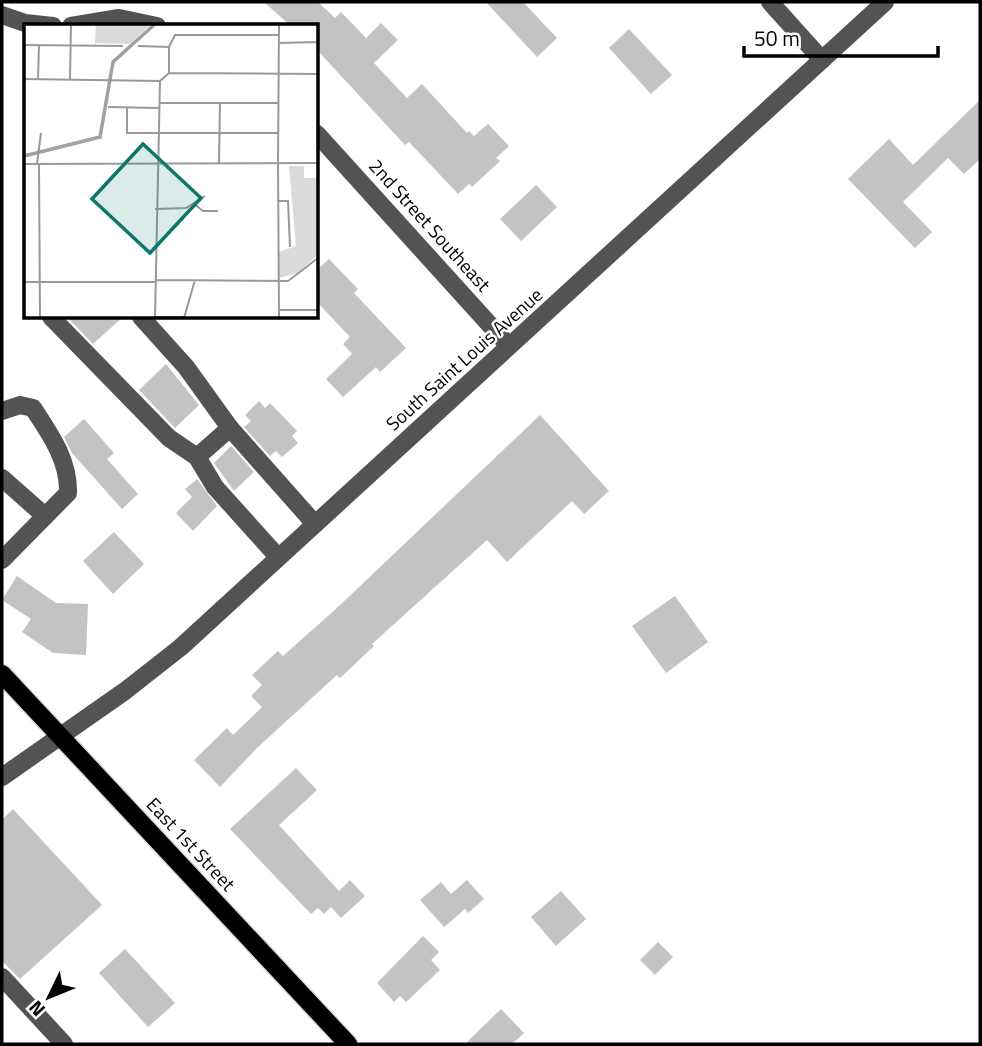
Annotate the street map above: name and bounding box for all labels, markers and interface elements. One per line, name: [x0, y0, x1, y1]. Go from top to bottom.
scale bar: [744, 14, 938, 58]
text: 50 m: [754, 22, 800, 54]
inset map: [24, 24, 318, 318]
street label: 2nd Street Southeast: [363, 152, 498, 298]
street label: South Saint Louis Avenue: [379, 280, 548, 437]
street label: East 1st Street: [140, 790, 243, 897]
north arrow: [14, 962, 84, 1032]
text: N: [21, 994, 51, 1024]

